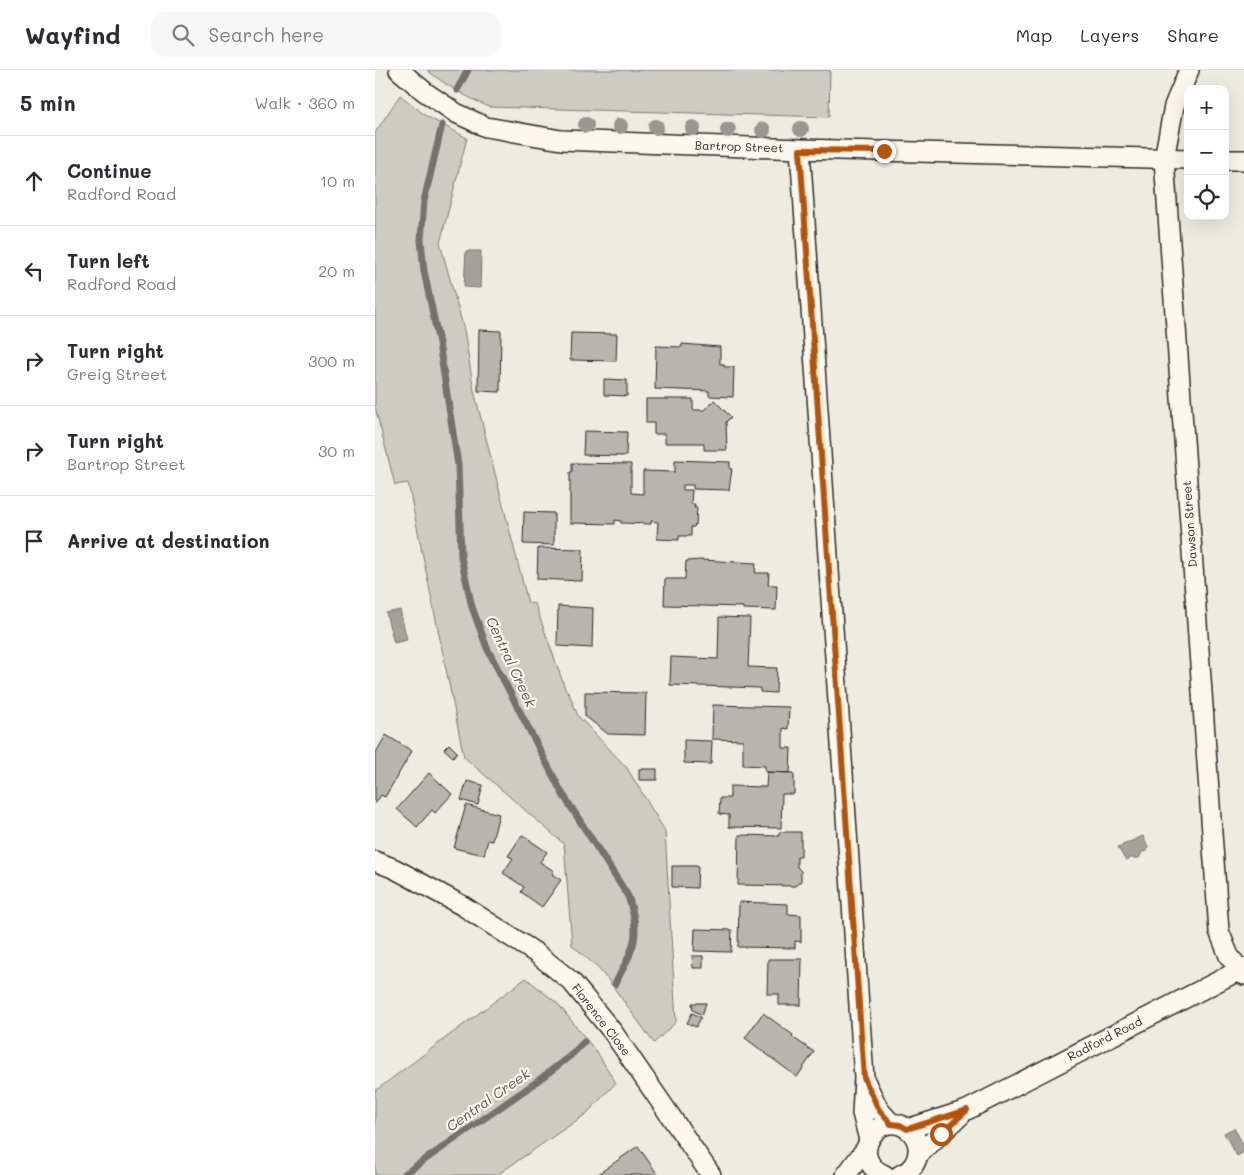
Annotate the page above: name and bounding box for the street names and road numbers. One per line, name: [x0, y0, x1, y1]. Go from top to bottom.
street label: Bartrop Street: [694, 136, 784, 156]
street label: Dawson Street: [1178, 480, 1200, 568]
street label: Florence Close: [569, 980, 635, 1059]
street label: Radford Road: [1064, 1012, 1145, 1064]

